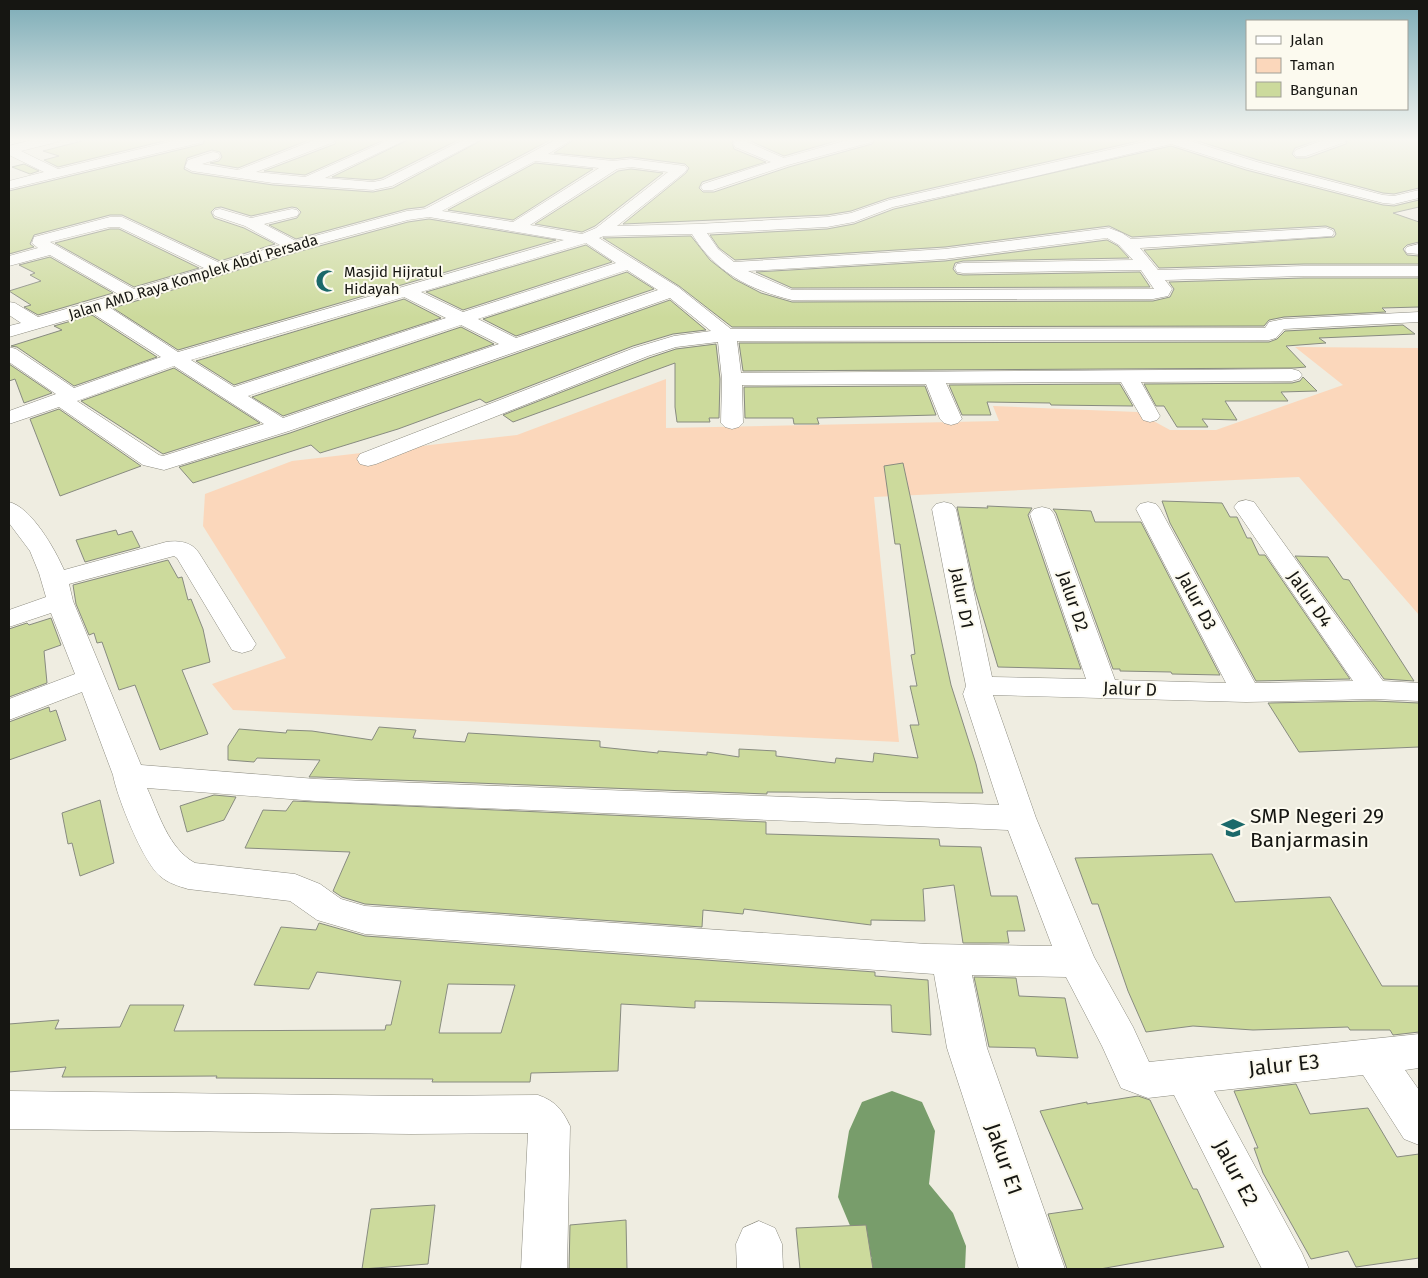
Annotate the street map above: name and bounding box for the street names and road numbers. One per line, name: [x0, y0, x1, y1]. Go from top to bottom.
street label: Jalan AMD Raya Komplek Abdi Persada: [66, 230, 320, 324]
street label: Jalur D1: [945, 566, 979, 630]
street label: Jalur D4: [1283, 567, 1338, 632]
street label: Jalur D2: [1052, 568, 1094, 634]
street label: Jalur D3: [1173, 568, 1221, 634]
street label: Jalur D: [1103, 677, 1157, 701]
street label: Jalur E3: [1247, 1048, 1321, 1082]
street label: Jakur E1: [980, 1120, 1028, 1198]
street label: Jalur E2: [1208, 1135, 1264, 1211]

